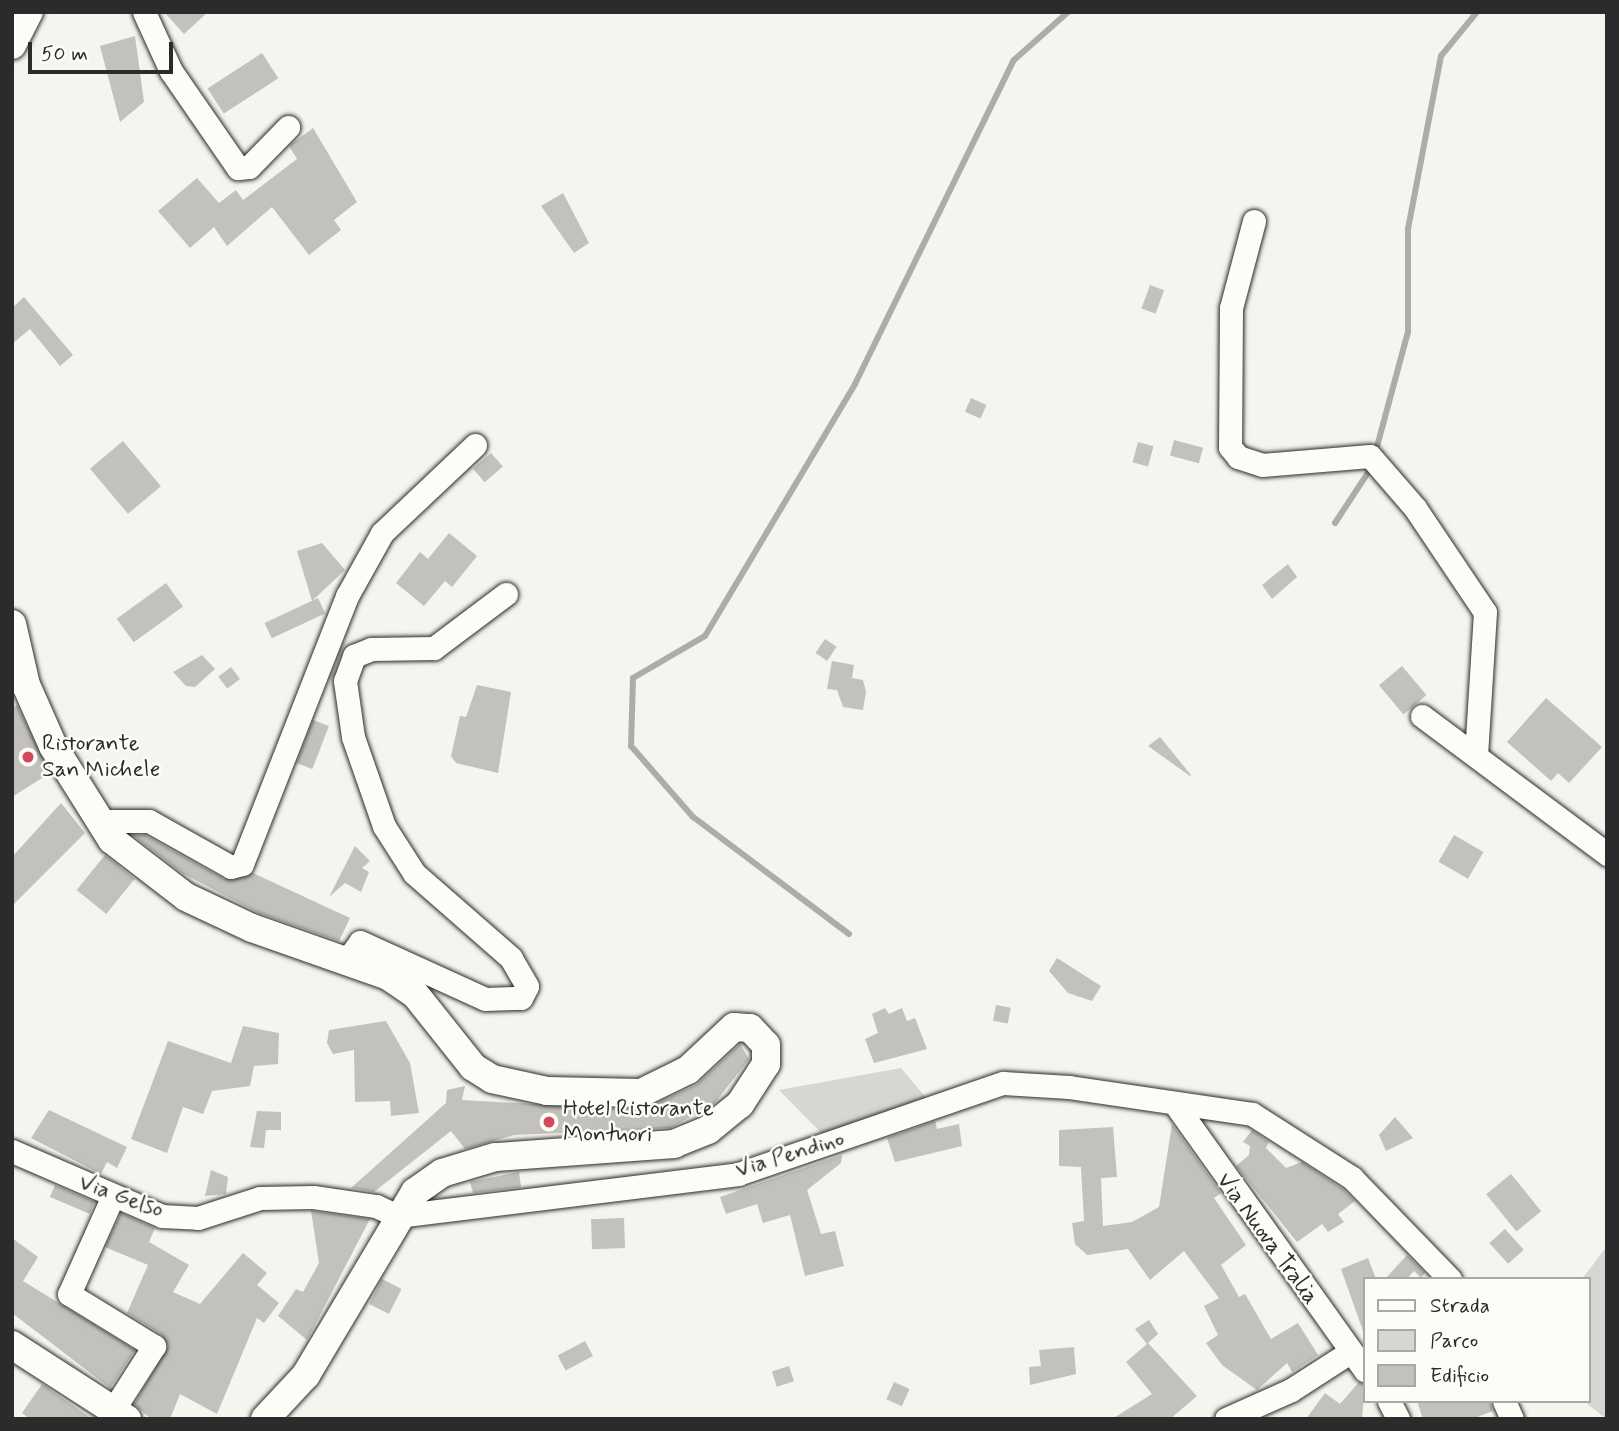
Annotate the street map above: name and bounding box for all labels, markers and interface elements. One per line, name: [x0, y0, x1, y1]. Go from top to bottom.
scale bar: [32, 28, 177, 72]
text: 50 m: [41, 40, 88, 68]
place label: Ristorante San Michele: [42, 730, 162, 784]
marker: Ristorante San Michele: [20, 749, 36, 765]
place label: Hotel Ristorante Montuori: [563, 1095, 714, 1149]
marker: Hotel Ristorante Montuori: [541, 1114, 557, 1130]
street label: Via Pendino: [733, 1126, 847, 1184]
street label: Via Nuova Tralia: [1210, 1168, 1324, 1310]
street label: Via Gelso: [75, 1169, 167, 1225]
legend: [1364, 1277, 1591, 1403]
text: Strada: [1430, 1292, 1490, 1320]
text: Parco: [1430, 1327, 1478, 1355]
text: Edificio: [1430, 1362, 1489, 1390]

